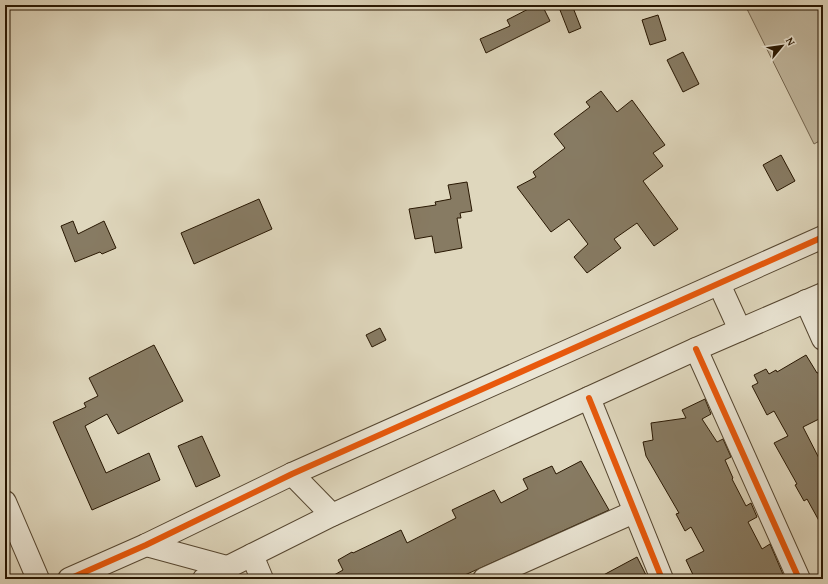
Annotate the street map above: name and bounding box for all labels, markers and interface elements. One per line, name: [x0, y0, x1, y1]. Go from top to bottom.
north arrow: [762, 26, 802, 66]
text: N: [782, 34, 800, 49]

